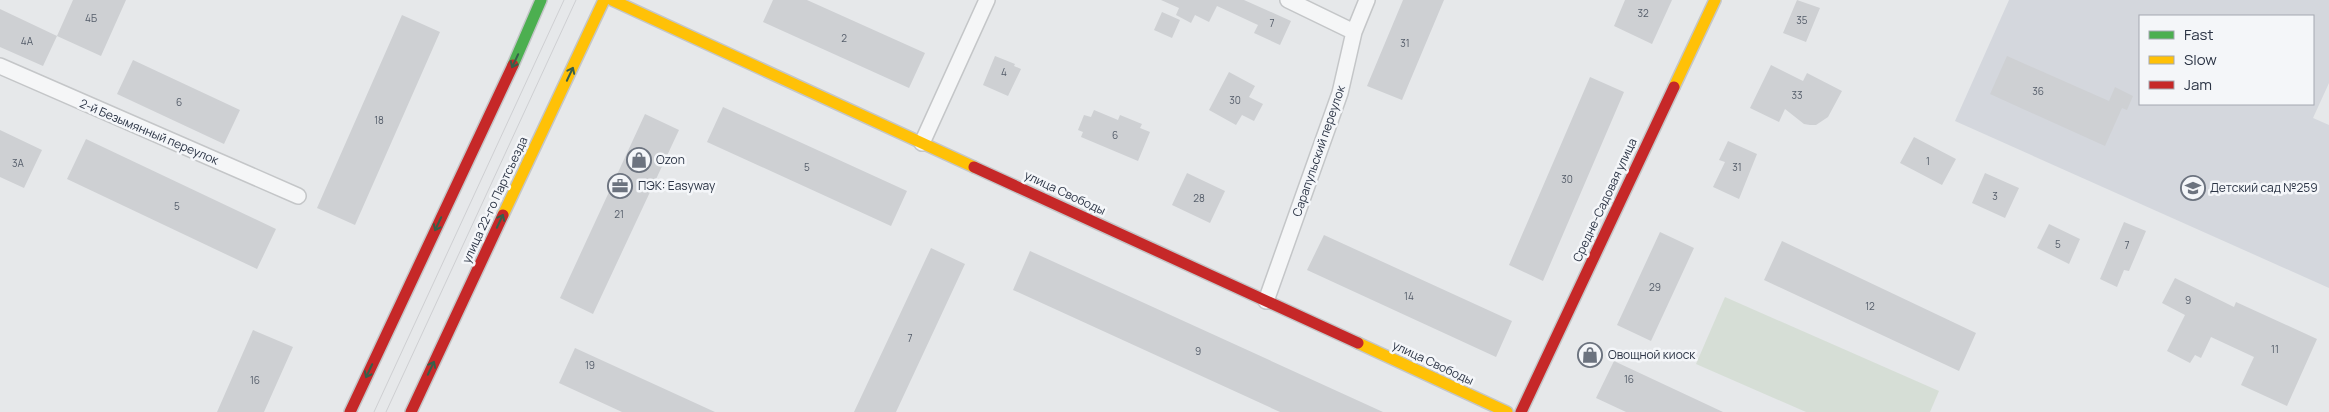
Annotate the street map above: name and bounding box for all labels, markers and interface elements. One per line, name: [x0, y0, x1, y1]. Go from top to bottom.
house number: 32: [1637, 6, 1649, 20]
house number: 4Б: [85, 11, 97, 25]
house number: 35: [1796, 13, 1808, 27]
legend: [2139, 15, 2314, 105]
house number: 7: [1269, 16, 1275, 30]
text: Fast: [2184, 24, 2213, 45]
house number: 2: [841, 31, 847, 45]
house number: 4А: [21, 34, 34, 48]
house number: 31: [1400, 36, 1410, 50]
text: Slow: [2184, 49, 2217, 70]
one-way arrow: [510, 53, 519, 68]
house number: 4: [1001, 65, 1007, 79]
one-way arrow: [565, 67, 575, 82]
text: Jam: [2184, 74, 2212, 95]
street label: Сарапульский переулок: [1288, 82, 1349, 219]
house number: 36: [2032, 84, 2044, 98]
house number: 33: [1791, 88, 1803, 102]
house number: 30: [1229, 93, 1241, 107]
street label: 2-й Безымянный переулок: [77, 95, 222, 169]
house number: 6: [176, 95, 182, 109]
house number: 18: [374, 113, 384, 127]
house number: 6: [1112, 128, 1118, 142]
street label: улица 22-го Партсъезда: [458, 134, 531, 266]
street label: Средне-Садовая улица: [1568, 135, 1641, 264]
shop icon: Ozon: [626, 147, 652, 173]
place label: Ozon: [656, 151, 685, 168]
house number: 1: [1926, 154, 1930, 168]
house number: 3А: [12, 156, 25, 170]
house number: 5: [804, 160, 810, 174]
house number: 31: [1732, 160, 1742, 174]
street label: улица Свободы: [1022, 166, 1109, 219]
house number: 30: [1561, 172, 1573, 186]
office icon: ПЭК: Easyway: [607, 173, 633, 199]
school or university icon: Детский сад №259: [2180, 175, 2206, 201]
place label: ПЭК: Easyway: [638, 177, 716, 194]
place label: Детский сад №259: [2210, 179, 2318, 196]
house number: 3: [1992, 189, 1998, 203]
house number: 28: [1193, 191, 1205, 205]
house number: 5: [174, 199, 180, 213]
house number: 21: [614, 207, 624, 221]
one-way arrow: [496, 214, 505, 229]
one-way arrow: [433, 216, 443, 231]
house number: 5: [2055, 237, 2061, 251]
house number: 7: [2124, 238, 2130, 252]
house number: 29: [1649, 280, 1661, 294]
house number: 14: [1404, 289, 1414, 303]
house number: 9: [2185, 293, 2191, 307]
house number: 12: [1865, 299, 1875, 313]
house number: 7: [907, 331, 913, 345]
street label: улица Свободы: [1390, 336, 1477, 389]
shop icon: Овощной киоск: [1577, 342, 1603, 368]
house number: 11: [2271, 342, 2279, 356]
house number: 9: [1195, 344, 1201, 358]
place label: Овощной киоск: [1608, 346, 1696, 363]
house number: 19: [585, 358, 595, 372]
one-way arrow: [427, 361, 437, 376]
one-way arrow: [364, 363, 374, 378]
house number: 16: [1624, 372, 1634, 386]
house number: 16: [250, 373, 260, 387]

